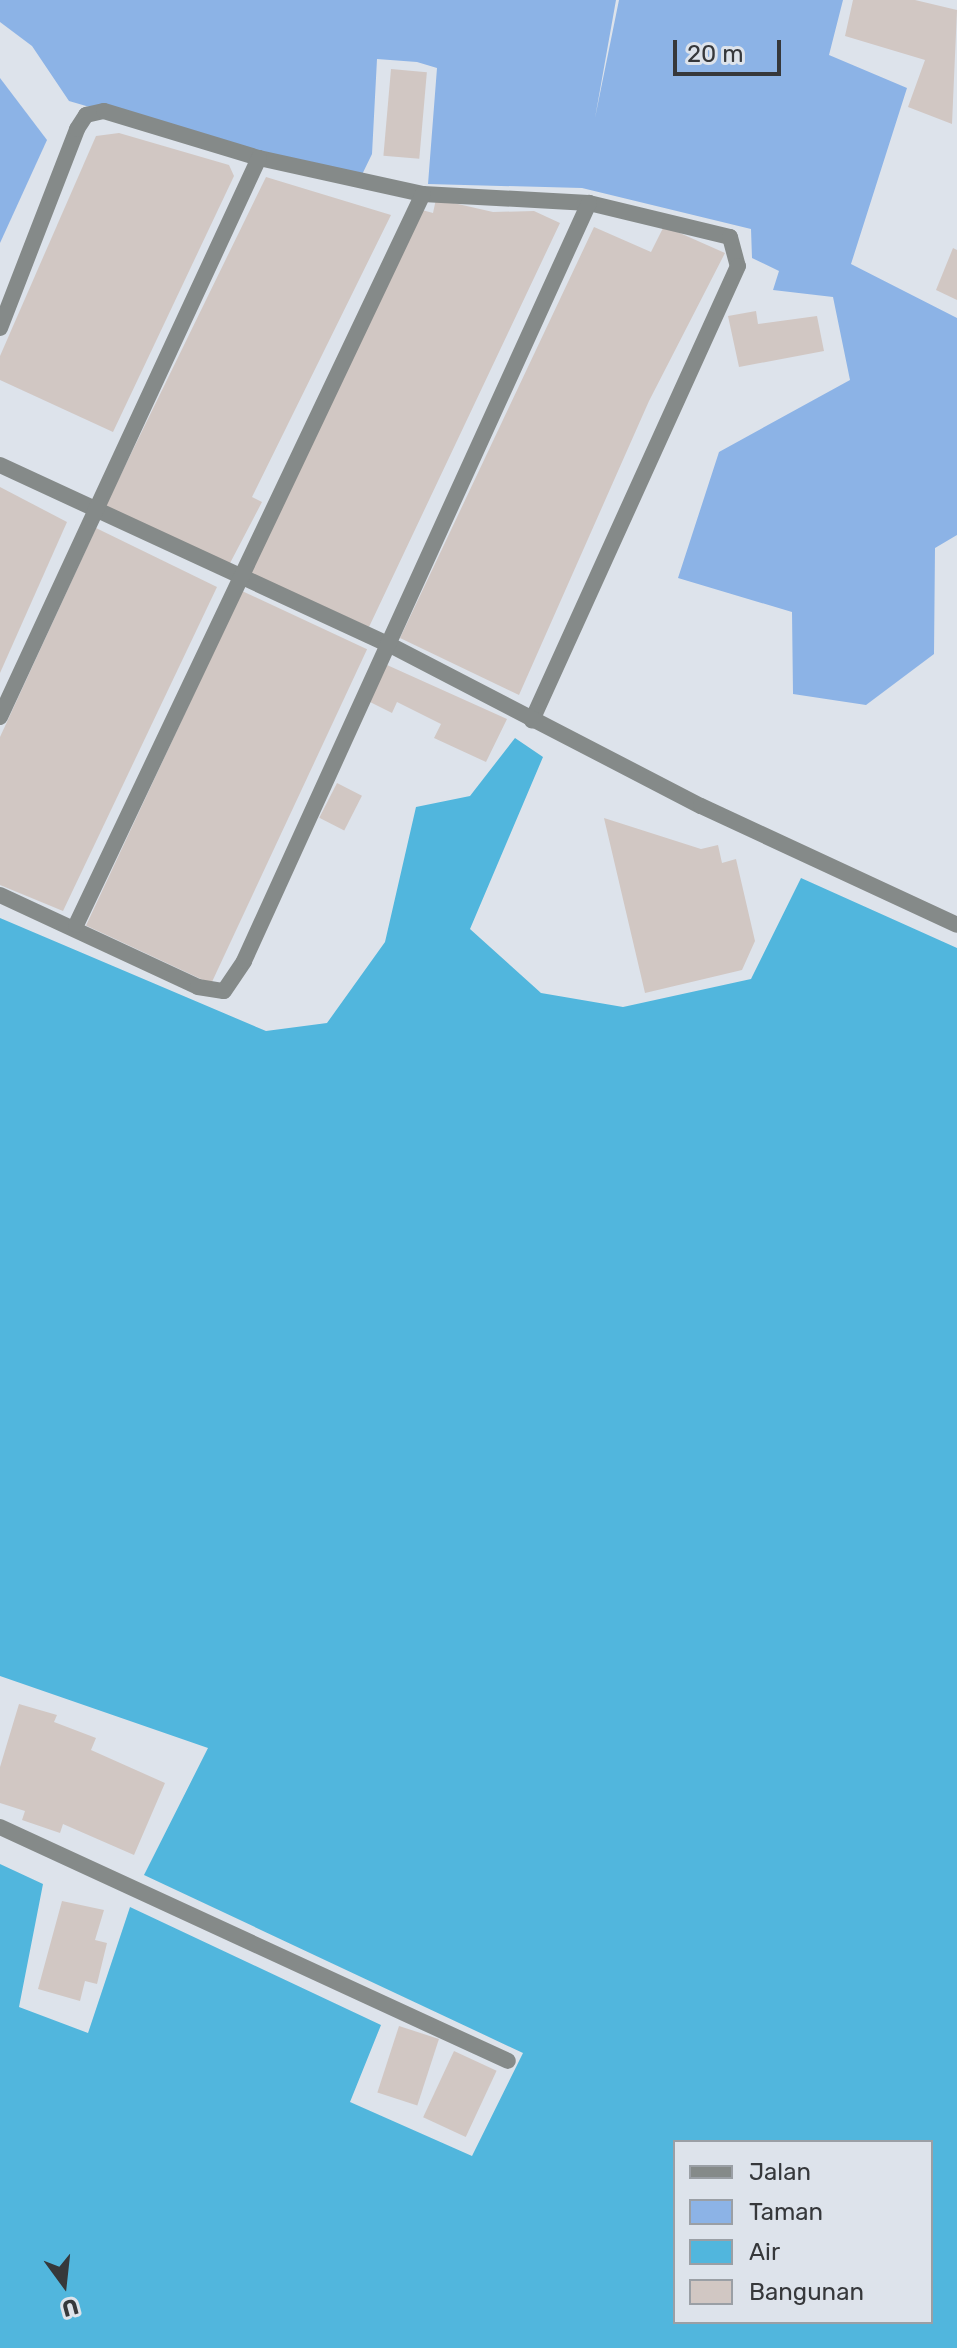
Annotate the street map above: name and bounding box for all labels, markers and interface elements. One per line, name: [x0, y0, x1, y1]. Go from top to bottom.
scale bar: [677, 24, 785, 74]
text: 20 m: [687, 40, 744, 68]
legend: [673, 2140, 933, 2324]
text: Jalan: [749, 2158, 811, 2186]
text: Taman: [749, 2198, 823, 2226]
text: Air: [749, 2238, 780, 2266]
north arrow: [24, 2244, 104, 2324]
text: Bangunan: [749, 2278, 864, 2306]
text: U: [59, 2293, 82, 2323]

